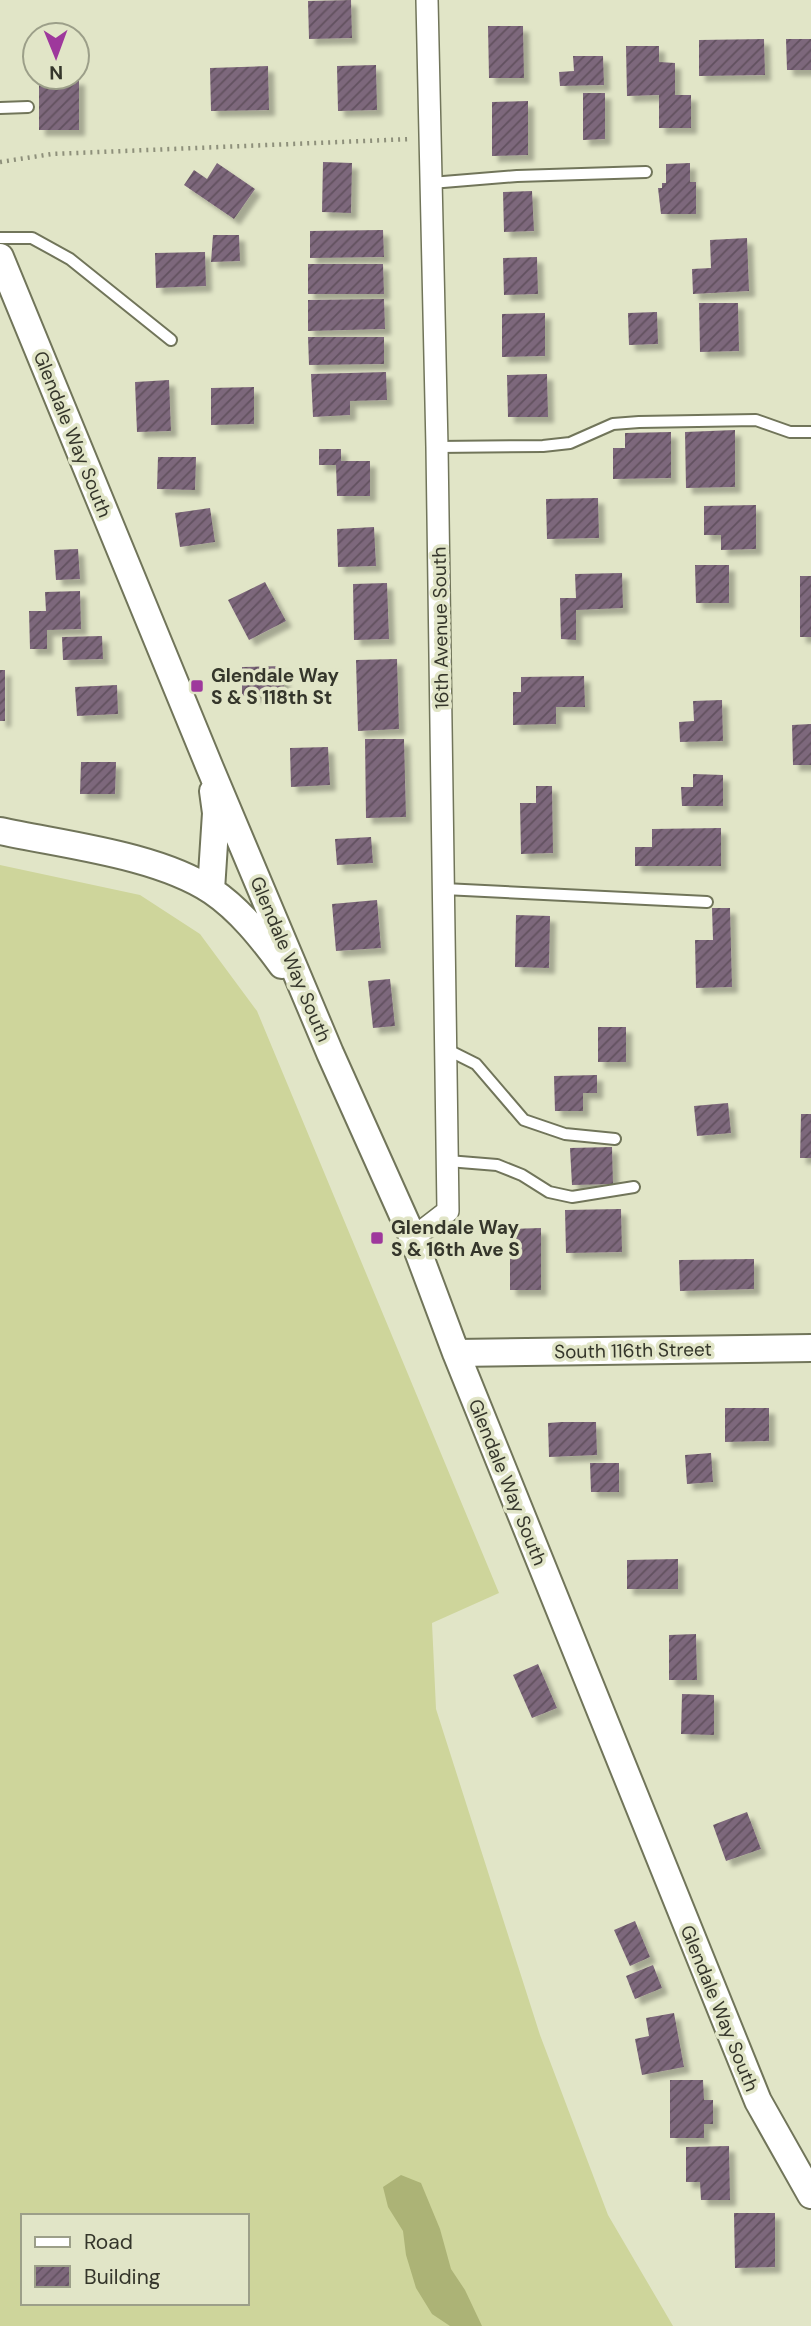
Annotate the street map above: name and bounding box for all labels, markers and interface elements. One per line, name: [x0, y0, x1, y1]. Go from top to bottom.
north arrow: [21, 21, 91, 91]
text: N: [49, 60, 63, 85]
street label: Glendale Way South: [28, 347, 117, 521]
street label: 16th Avenue South: [427, 547, 454, 709]
place label: Glendale Way S & S 118th St: [211, 663, 340, 710]
marker: Glendale Way S & S 118th St: [189, 678, 205, 694]
street label: Glendale Way South: [244, 873, 337, 1046]
place label: Glendale Way S & 16th Ave S: [391, 1215, 520, 1262]
marker: Glendale Way S & 16th Ave S: [369, 1230, 385, 1246]
street label: South 116th Street: [554, 1337, 712, 1364]
street label: Glendale Way South: [463, 1395, 552, 1569]
street label: Glendale Way South: [675, 1921, 764, 2095]
legend: [21, 2214, 248, 2305]
text: Road: [84, 2228, 133, 2256]
text: Building: [84, 2263, 161, 2291]

